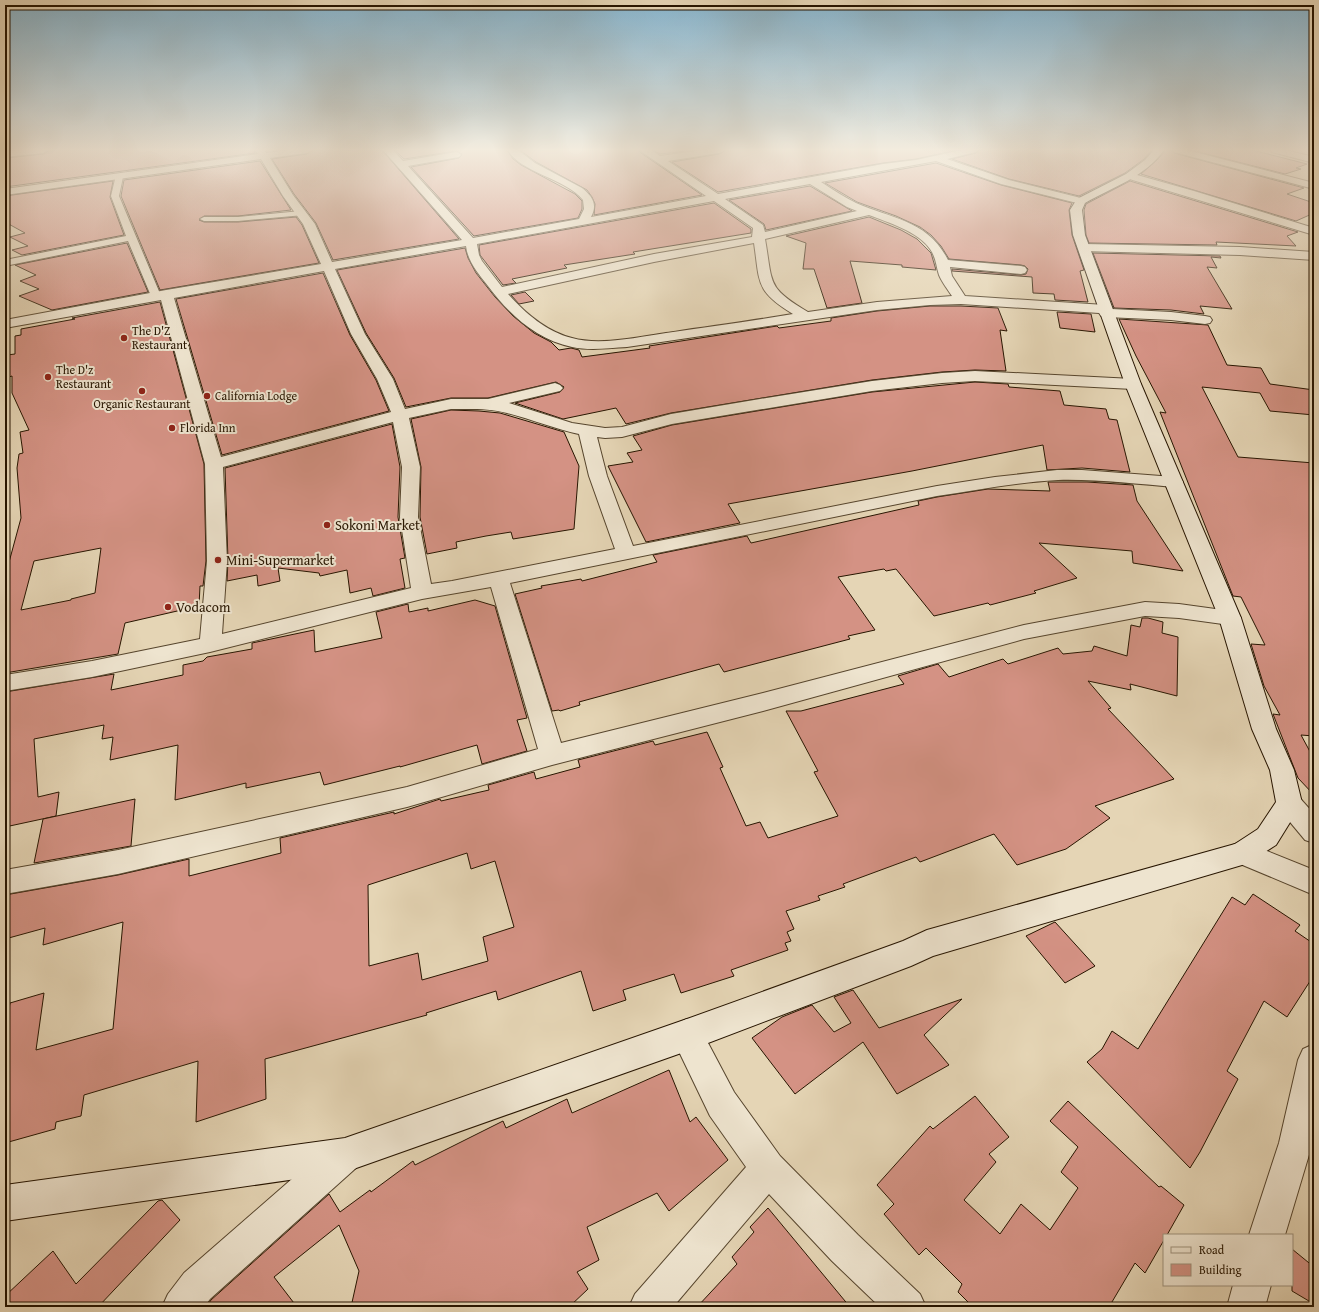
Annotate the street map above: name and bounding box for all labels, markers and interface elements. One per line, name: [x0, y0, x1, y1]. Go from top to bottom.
place label: The D'Z Restaurant: [132, 322, 188, 353]
marker: The D'Z Restaurant: [119, 333, 129, 343]
place label: The D'z Restaurant: [56, 361, 112, 392]
marker: The D'z Restaurant: [43, 372, 53, 382]
marker: Organic Restaurant: [137, 386, 147, 396]
place label: California Lodge: [215, 387, 298, 404]
marker: California Lodge: [202, 391, 212, 401]
place label: Organic Restaurant: [93, 395, 191, 412]
place label: Florida Inn: [180, 419, 236, 436]
marker: Florida Inn: [167, 423, 177, 433]
place label: Sokoni Market: [335, 515, 420, 535]
marker: Sokoni Market: [322, 520, 332, 530]
place label: Mini-Supermarket: [226, 550, 335, 570]
marker: Mini-Supermarket: [213, 555, 223, 565]
place label: Vodacom: [176, 597, 231, 617]
marker: Vodacom: [163, 602, 173, 612]
legend: [1163, 1234, 1293, 1286]
text: Road: [1199, 1241, 1225, 1258]
text: Building: [1199, 1261, 1242, 1278]

